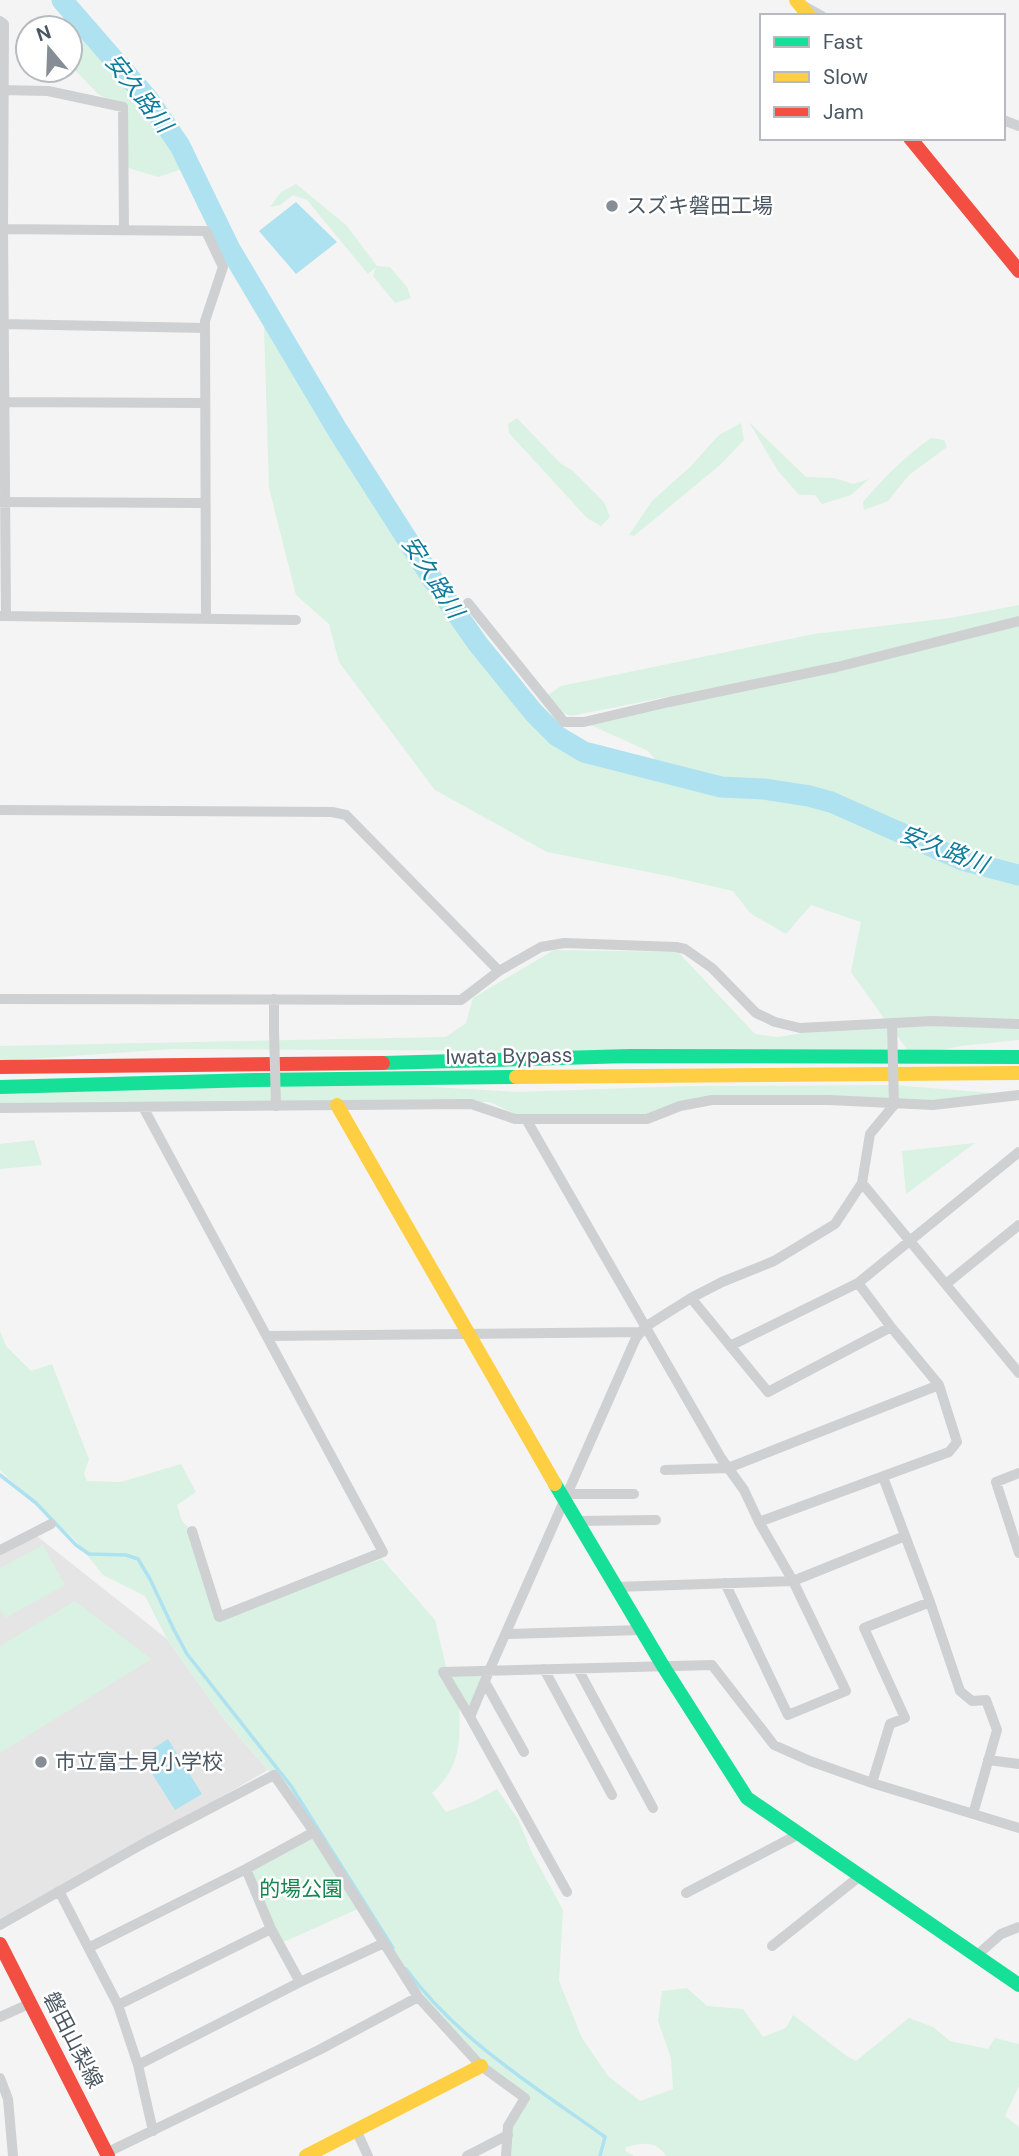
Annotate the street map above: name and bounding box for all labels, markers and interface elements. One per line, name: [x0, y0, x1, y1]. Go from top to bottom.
north arrow: [14, 14, 84, 84]
legend: [760, 14, 1005, 140]
text: N: [33, 19, 54, 47]
text: Fast: [823, 28, 863, 56]
water label: 安久路川: [99, 48, 181, 141]
text: Slow: [823, 63, 868, 91]
text: Jam: [823, 98, 864, 126]
place label: スズキ磐田工場: [626, 192, 773, 220]
marker: スズキ磐田工場: [604, 198, 620, 214]
water label: 安久路川: [395, 530, 472, 626]
water label: 安久路川: [896, 819, 995, 881]
street label: Iwata Bypass: [445, 1041, 573, 1071]
place label: 市立富士見小学校: [55, 1748, 223, 1776]
marker: 市立富士見小学校: [33, 1754, 49, 1770]
park label: 的場公園: [259, 1875, 343, 1903]
street label: 磐田山梨線: [37, 1987, 109, 2093]

